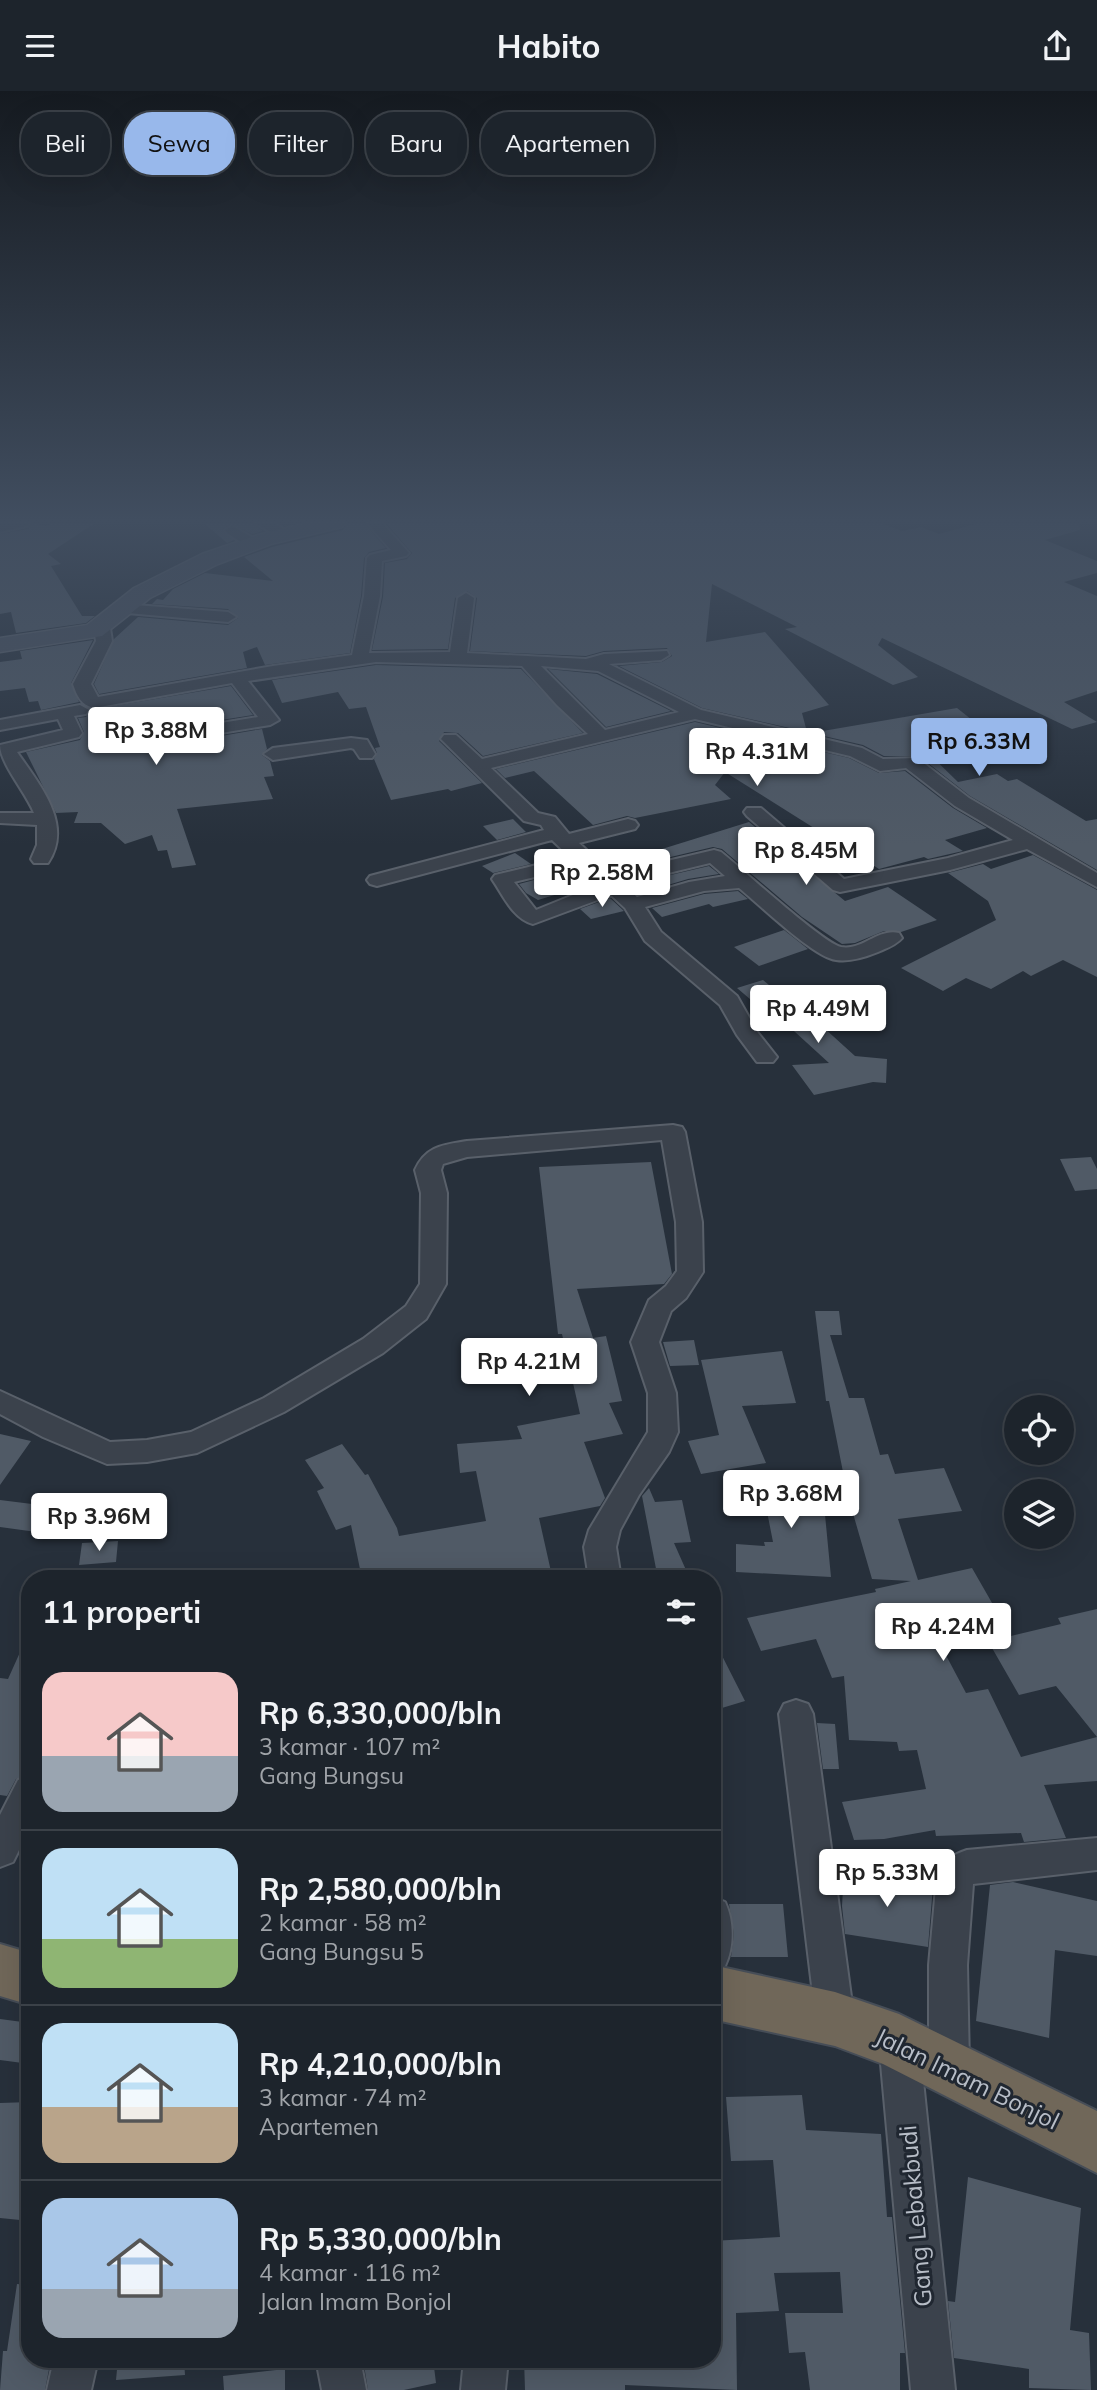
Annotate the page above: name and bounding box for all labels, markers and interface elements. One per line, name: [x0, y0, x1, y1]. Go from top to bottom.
text: Habito: [497, 26, 600, 66]
icon: menu: [21, 27, 59, 65]
icon: share: [1038, 27, 1076, 65]
chip: Beli: [21, 112, 110, 175]
chip: Sewa: [124, 112, 235, 175]
chip: Filter: [249, 112, 352, 175]
chip: Baru: [366, 112, 467, 175]
chip: Apartemen: [481, 112, 654, 175]
pin: Rp 3.88M: [84, 707, 228, 767]
text: Rp 3.88M: [104, 715, 208, 744]
pin: Rp 6.33M: [907, 719, 1051, 778]
text: Rp 6.33M: [927, 726, 1031, 755]
pin: Rp 4.31M: [685, 729, 829, 788]
text: Rp 4.31M: [705, 736, 809, 765]
pin: Rp 8.45M: [734, 827, 878, 887]
text: Rp 8.45M: [754, 835, 858, 864]
pin: Rp 2.58M: [530, 849, 674, 909]
text: Rp 2.58M: [550, 857, 654, 886]
pin: Rp 4.49M: [746, 985, 890, 1045]
text: Rp 4.49M: [766, 993, 870, 1022]
pin: Rp 4.21M: [457, 1339, 601, 1398]
text: Rp 4.21M: [477, 1346, 581, 1375]
map controls: [1004, 1395, 1074, 1549]
button: locate: [1004, 1395, 1074, 1465]
pin: Rp 3.68M: [719, 1471, 863, 1530]
text: Rp 3.68M: [739, 1478, 843, 1507]
button: layers: [1004, 1479, 1074, 1549]
pin: Rp 3.96M: [27, 1493, 171, 1553]
text: Rp 3.96M: [47, 1501, 151, 1530]
text: 11 properti: [42, 1593, 201, 1631]
icon: filters: [662, 1593, 700, 1631]
pin: Rp 4.24M: [871, 1603, 1015, 1663]
text: Rp 4.24M: [891, 1611, 995, 1640]
text: Rp 6,330,000/bln: [259, 1694, 502, 1732]
icon: home: [98, 1700, 182, 1784]
text: 3 kamar · 107 m²: [259, 1732, 440, 1761]
text: Gang Bungsu: [259, 1761, 404, 1790]
pin: Rp 5.33M: [815, 1849, 959, 1909]
text: Rp 5.33M: [835, 1857, 939, 1886]
text: Rp 2,580,000/bln: [259, 1870, 502, 1908]
icon: home: [98, 1876, 182, 1960]
text: 2 kamar · 58 m²: [259, 1908, 427, 1937]
text: Gang Bungsu 5: [259, 1937, 424, 1966]
street label: Jalan Imam Bonjol: [871, 2021, 1064, 2136]
text: Rp 4,210,000/bln: [259, 2045, 502, 2083]
icon: home: [98, 2051, 182, 2135]
text: 3 kamar · 74 m²: [259, 2083, 427, 2112]
text: Apartemen: [259, 2112, 379, 2141]
street label: Gang Lebakbudi: [892, 2124, 938, 2308]
text: Rp 5,330,000/bln: [259, 2220, 502, 2258]
icon: home: [98, 2226, 182, 2310]
text: 4 kamar · 116 m²: [259, 2258, 440, 2287]
text: Jalan Imam Bonjol: [259, 2287, 452, 2316]

